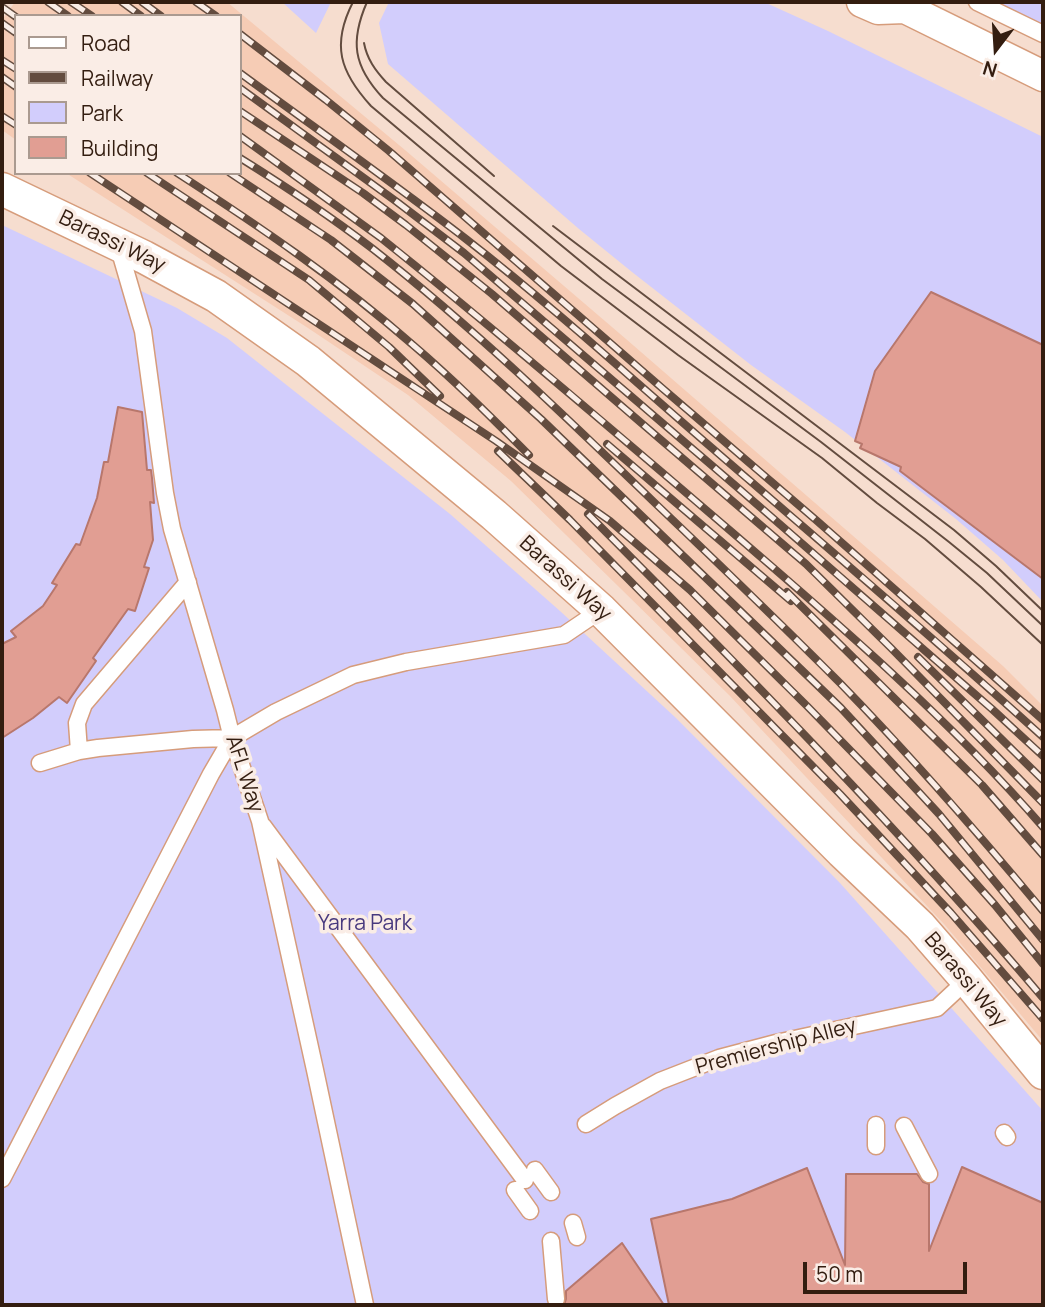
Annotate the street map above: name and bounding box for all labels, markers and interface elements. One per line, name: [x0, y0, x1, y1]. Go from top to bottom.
legend: [14, 14, 242, 175]
north arrow: [961, 14, 1031, 84]
text: Road: [81, 29, 131, 57]
text: N: [980, 55, 1000, 84]
text: Railway: [81, 64, 153, 92]
text: Park: [81, 99, 123, 127]
text: Building: [81, 134, 158, 162]
street label: Barassi Way: [55, 205, 169, 279]
street label: Barassi Way: [514, 531, 616, 627]
street label: AFL Way: [220, 732, 268, 816]
park label: Yarra Park: [318, 911, 412, 937]
street label: Barassi Way: [918, 928, 1012, 1032]
street label: Premiership Alley: [693, 1013, 859, 1081]
scale bar: [807, 1248, 972, 1292]
text: 50 m: [816, 1260, 863, 1288]

